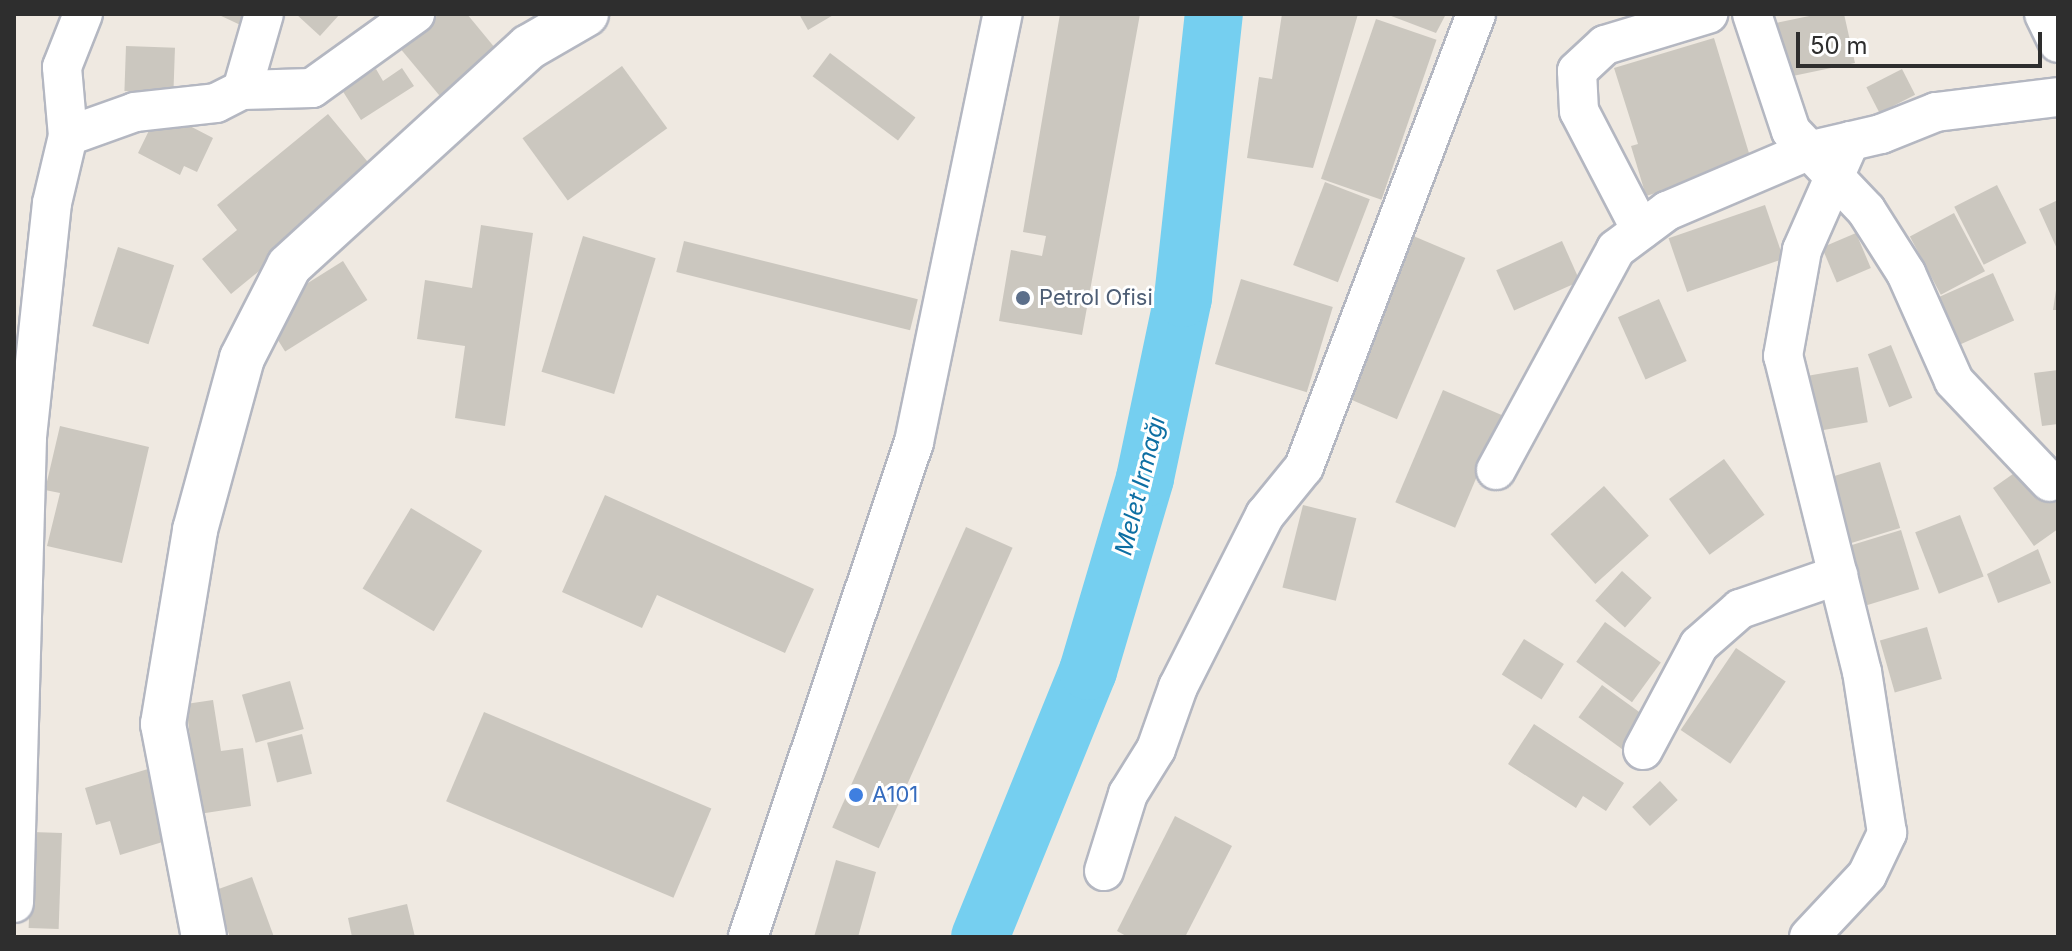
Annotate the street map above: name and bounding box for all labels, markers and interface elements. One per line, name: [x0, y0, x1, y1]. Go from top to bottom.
scale bar: [1800, 16, 2046, 66]
text: 50 m: [1810, 31, 1868, 60]
place label: Petrol Ofisi: [1039, 285, 1153, 311]
marker: Petrol Ofisi: [1014, 289, 1032, 307]
water label: Melet Irmağı: [1109, 414, 1171, 558]
place label: A101: [872, 782, 918, 808]
marker: A101: [847, 786, 865, 804]

